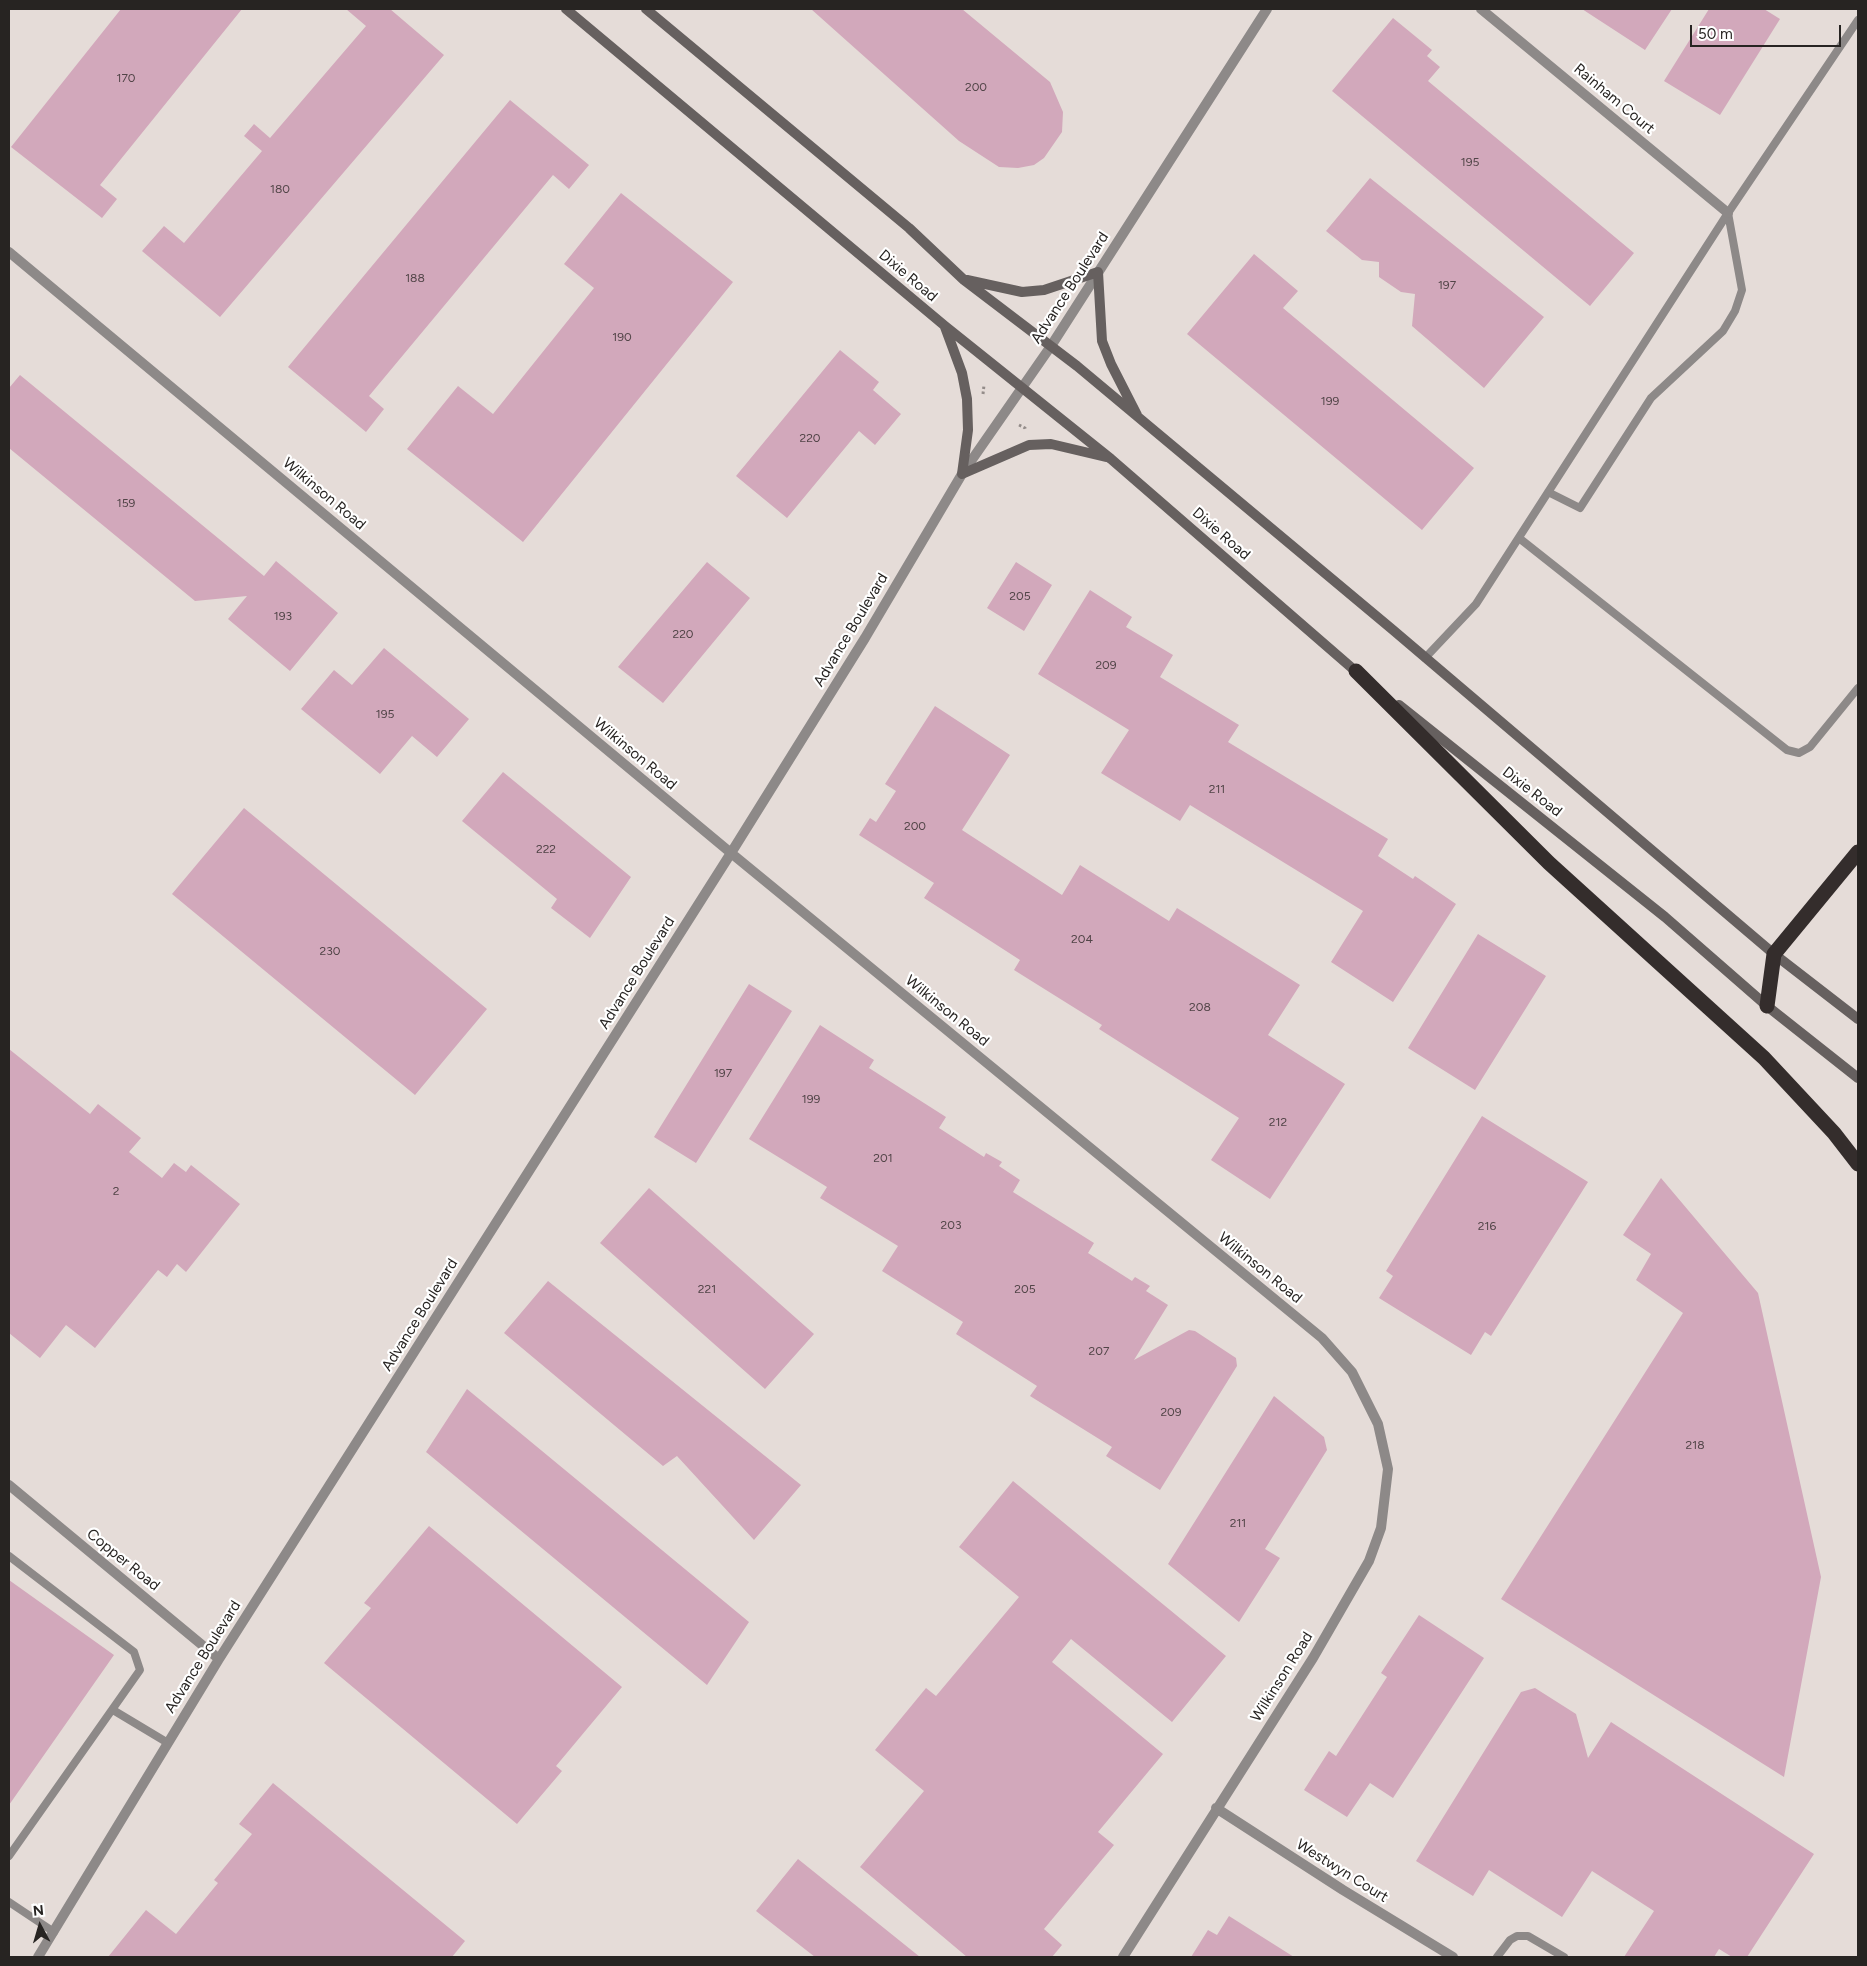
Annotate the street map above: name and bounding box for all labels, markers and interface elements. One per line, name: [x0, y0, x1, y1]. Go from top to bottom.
scale bar: [1692, 15, 1843, 47]
text: 50 m: [1698, 25, 1733, 43]
street label: Rainham Court: [1570, 60, 1658, 138]
house number: 170: [116, 71, 136, 85]
house number: 200: [965, 80, 987, 94]
house number: 195: [1461, 155, 1479, 169]
house number: 180: [270, 182, 290, 196]
street label: Advance Boulevard: [1027, 229, 1113, 347]
street label: Dixie Road: [875, 246, 941, 306]
house number: 188: [405, 271, 425, 285]
house number: 197: [1438, 278, 1456, 292]
house number: 190: [612, 330, 632, 344]
house number: 199: [1321, 394, 1339, 408]
house number: 220: [799, 431, 821, 445]
street label: Wilkinson Road: [279, 454, 369, 534]
house number: 159: [117, 496, 135, 510]
street label: Dixie Road: [1188, 504, 1254, 564]
street label: Advance Boulevard: [810, 570, 892, 690]
house number: 205: [1009, 589, 1031, 603]
house number: 193: [274, 609, 292, 623]
house number: 220: [672, 627, 694, 641]
house number: 209: [1095, 658, 1117, 672]
house number: 195: [376, 707, 394, 721]
street label: Wilkinson Road: [590, 714, 680, 794]
street label: Dixie Road: [1499, 763, 1565, 821]
house number: 211: [1209, 782, 1225, 796]
house number: 200: [904, 819, 926, 833]
house number: 222: [536, 842, 556, 856]
street label: Advance Boulevard: [595, 913, 679, 1033]
house number: 204: [1071, 932, 1093, 946]
house number: 230: [320, 944, 340, 958]
street label: Wilkinson Road: [901, 972, 993, 1050]
house number: 208: [1189, 1000, 1211, 1014]
house number: 197: [714, 1066, 732, 1080]
house number: 199: [802, 1092, 820, 1106]
house number: 212: [1269, 1115, 1287, 1129]
house number: 201: [873, 1151, 893, 1165]
house number: 2: [113, 1184, 119, 1198]
house number: 203: [941, 1218, 961, 1232]
house number: 216: [1478, 1219, 1496, 1233]
street label: Wilkinson Road: [1214, 1229, 1306, 1307]
street label: Advance Boulevard: [378, 1255, 462, 1375]
house number: 221: [698, 1282, 716, 1296]
house number: 205: [1014, 1282, 1036, 1296]
house number: 207: [1089, 1344, 1109, 1358]
house number: 209: [1160, 1405, 1182, 1419]
house number: 218: [1685, 1438, 1705, 1452]
house number: 211: [1230, 1516, 1246, 1530]
street label: Copper Road: [83, 1525, 163, 1595]
street label: Advance Boulevard: [161, 1597, 245, 1717]
street label: Wilkinson Road: [1247, 1629, 1317, 1725]
street label: Westwyn Court: [1293, 1836, 1391, 1906]
north arrow: [15, 1901, 65, 1951]
text: N: [32, 1902, 45, 1920]

